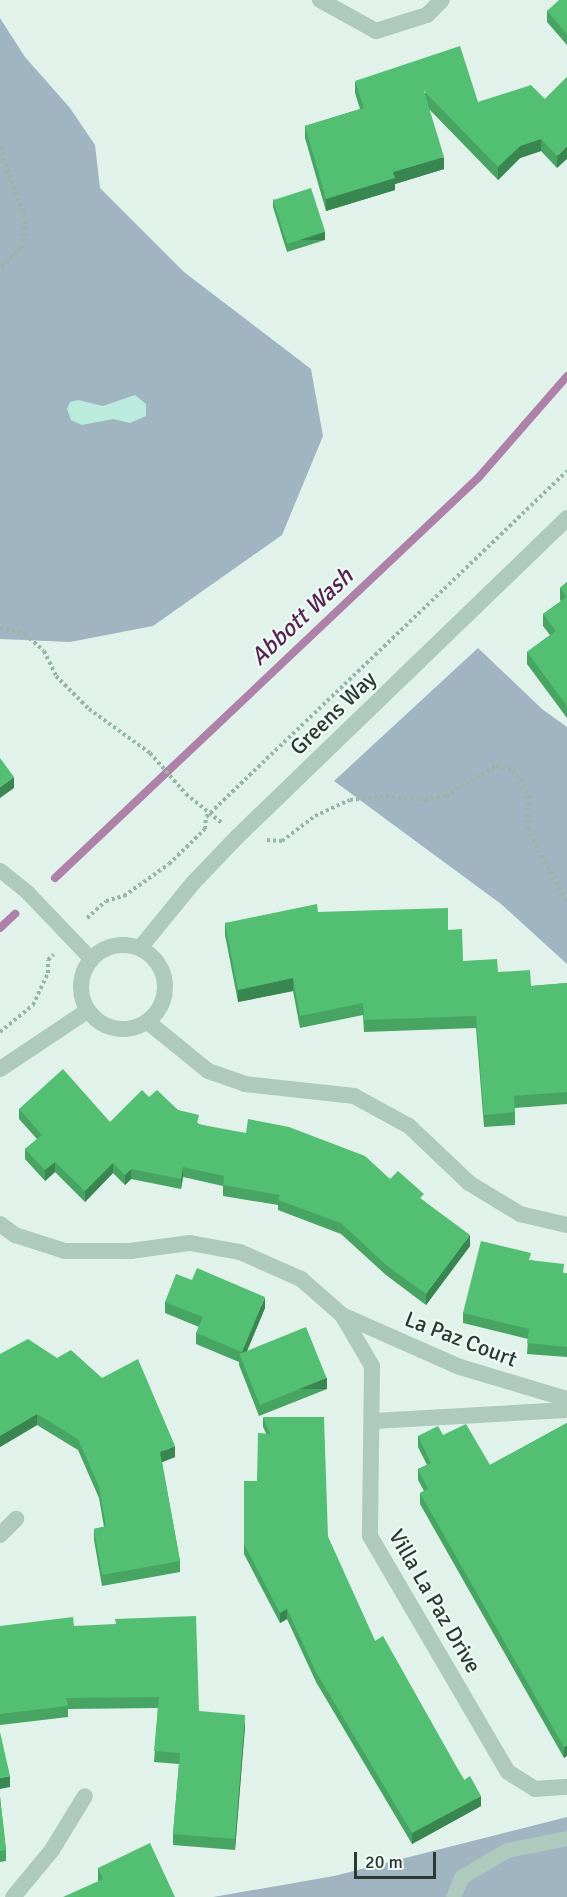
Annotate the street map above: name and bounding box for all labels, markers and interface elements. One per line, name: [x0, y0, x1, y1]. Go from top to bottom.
water label: Abbott Wash: [245, 562, 359, 672]
street label: Greens Way: [284, 666, 382, 760]
street label: La Paz Court: [401, 1306, 521, 1372]
street label: Villa La Paz Drive: [383, 1524, 487, 1678]
scale bar: [357, 1840, 440, 1878]
text: 20 m: [365, 1851, 403, 1873]

